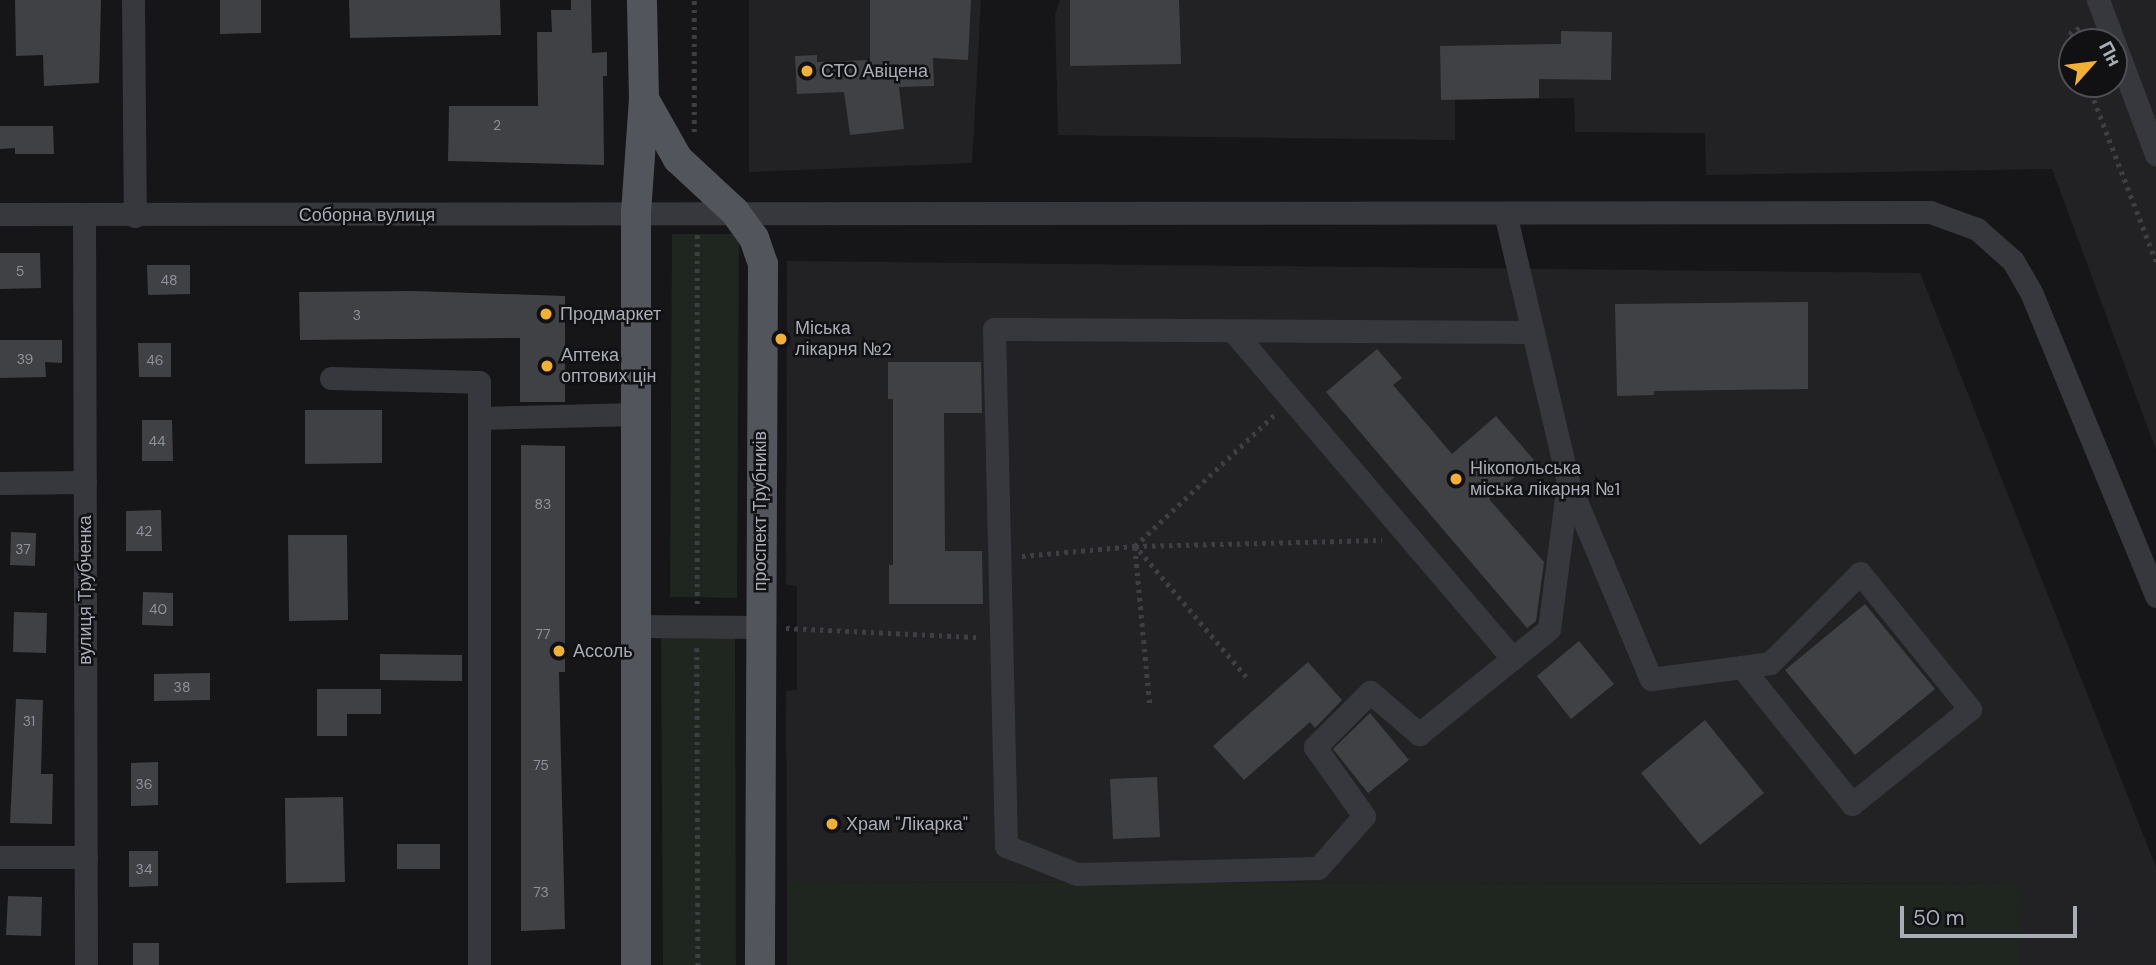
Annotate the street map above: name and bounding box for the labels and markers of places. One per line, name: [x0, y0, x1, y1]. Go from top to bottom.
place label: СТО Авіцена: [821, 60, 928, 82]
marker: СТО Авіцена: [799, 63, 815, 79]
place label: Продмаркет: [560, 303, 661, 325]
marker: Продмаркет: [538, 306, 554, 322]
place label: Міська лікарня №2: [795, 318, 892, 360]
marker: Міська лікарня №2: [773, 331, 789, 347]
place label: Аптека оптових цін: [561, 345, 656, 388]
marker: Аптека оптових цін: [539, 358, 555, 374]
place label: Нікопольська міська лікарня №1: [1470, 458, 1620, 500]
marker: Нікопольська міська лікарня №1: [1448, 471, 1464, 487]
place label: Ассоль: [573, 640, 633, 662]
marker: Ассоль: [551, 643, 567, 659]
place label: Храм "Лікарка": [846, 813, 968, 835]
marker: Храм "Лікарка": [824, 816, 840, 832]

